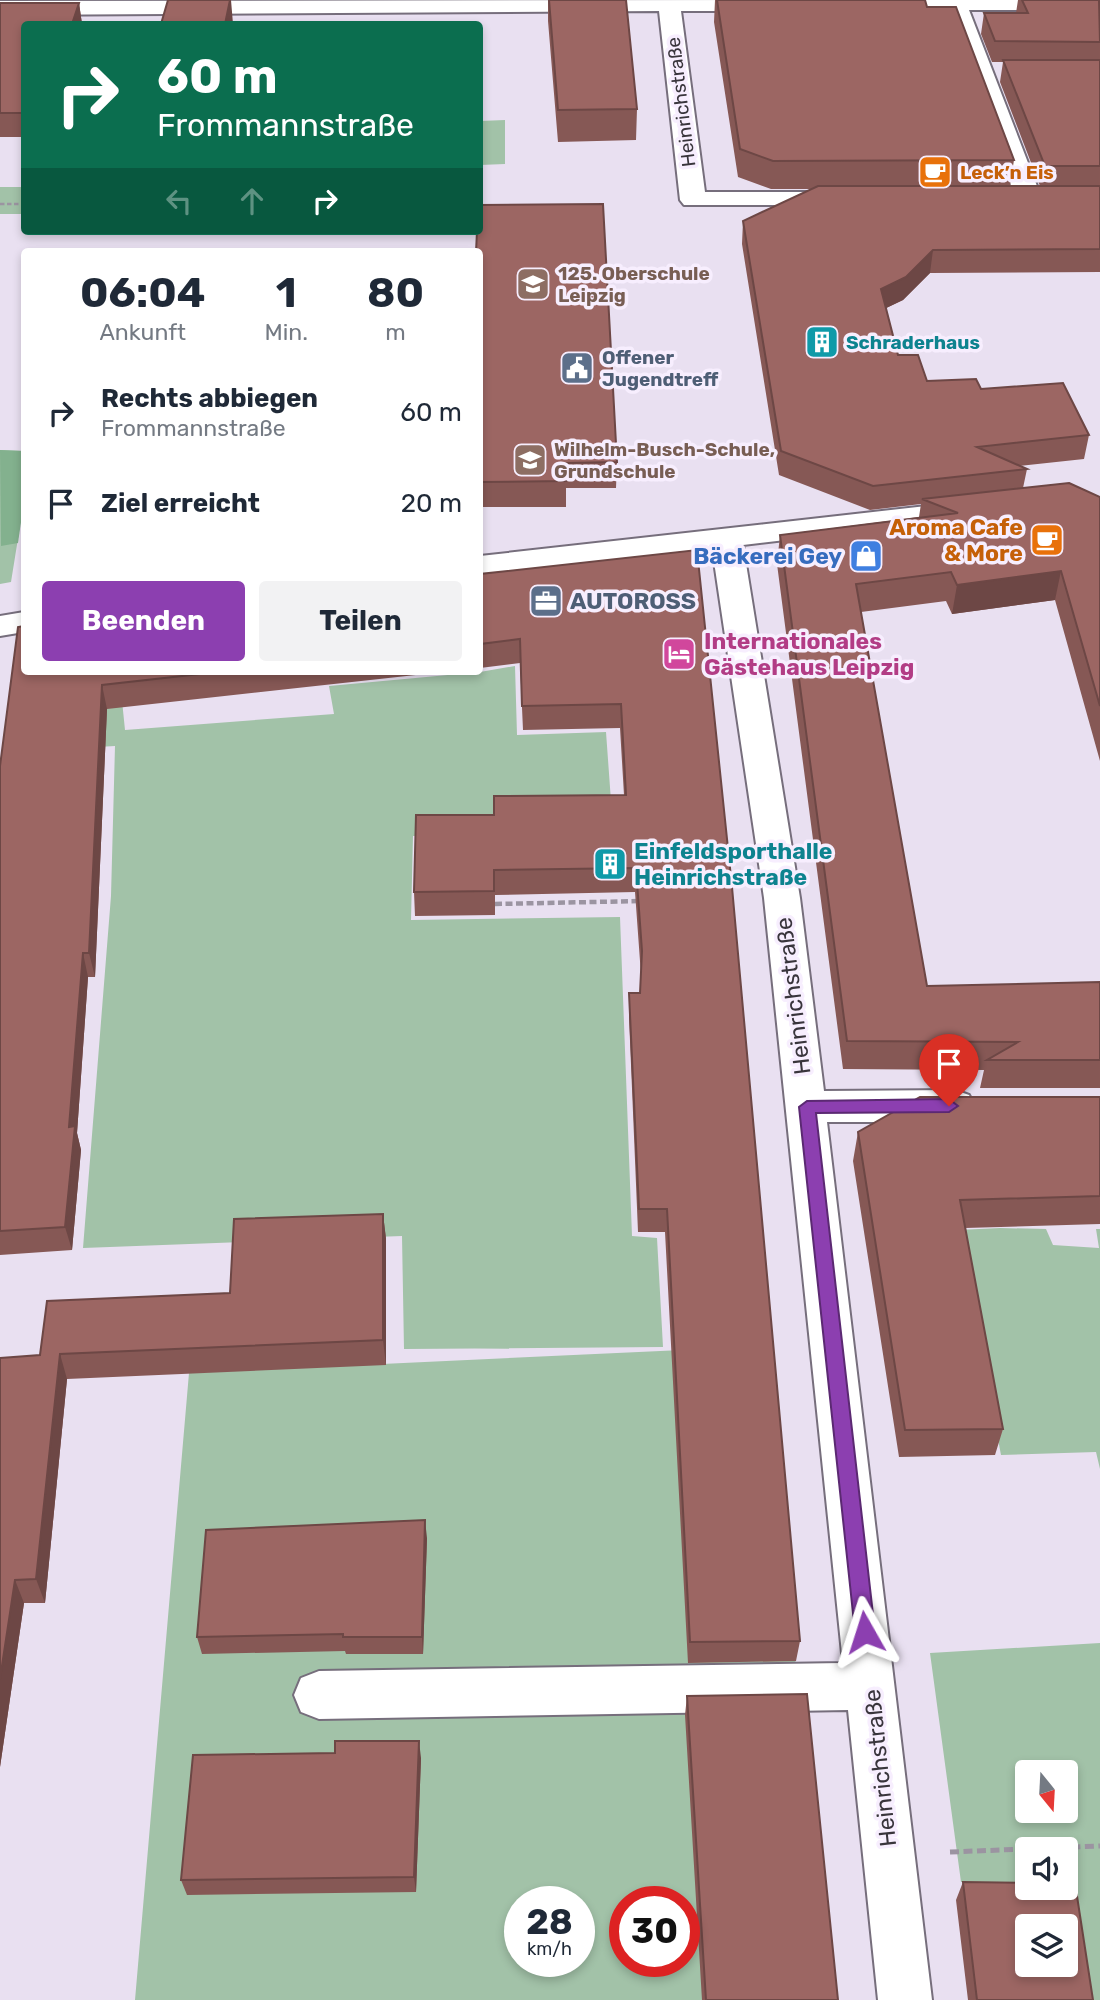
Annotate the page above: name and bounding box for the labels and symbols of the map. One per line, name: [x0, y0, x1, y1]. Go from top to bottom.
street label: Heinrichstraße: [662, 36, 700, 168]
cafe icon: Leck’n Eis: [916, 153, 954, 191]
place label: Leck’n Eis: [960, 161, 1054, 184]
place label: 125. Oberschule Leipzig: [558, 262, 710, 307]
school or university icon: 125. Oberschule Leipzig: [514, 265, 552, 303]
building icon: Schraderhaus: [803, 323, 841, 361]
place label: Schraderhaus: [846, 331, 980, 354]
place label: Offener Jugendtreff: [602, 346, 719, 391]
public building icon: Offener Jugendtreff: [558, 349, 596, 387]
place label: Wilhelm-Busch-Schule, Grundschule: [554, 438, 775, 483]
school or university icon: Wilhelm-Busch-Schule, Grundschule: [511, 441, 549, 479]
place label: Aroma Cafe & More: [889, 513, 1023, 567]
cafe icon: Aroma Cafe & More: [1028, 521, 1066, 559]
shop icon: Bäckerei Gey: [847, 537, 885, 575]
place label: Bäckerei Gey: [693, 542, 842, 570]
office icon: AUTOROSS: [527, 582, 565, 620]
place label: AUTOROSS: [570, 587, 696, 615]
place label: Internationales Gästehaus Leipzig: [704, 627, 914, 681]
hotel icon: Internationales Gästehaus Leipzig: [660, 635, 698, 673]
place label: Einfeldsporthalle Heinrichstraße: [634, 837, 833, 891]
building icon: Einfeldsporthalle Heinrichstraße: [591, 845, 629, 883]
street label: Heinrichstraße: [769, 916, 817, 1076]
pin: [919, 1034, 979, 1106]
position arrow: [828, 1595, 902, 1669]
street label: Heinrichstraße: [858, 1688, 902, 1848]
north arrow: [1015, 1760, 1078, 1824]
speed limit sign: 30: [609, 1886, 700, 1977]

